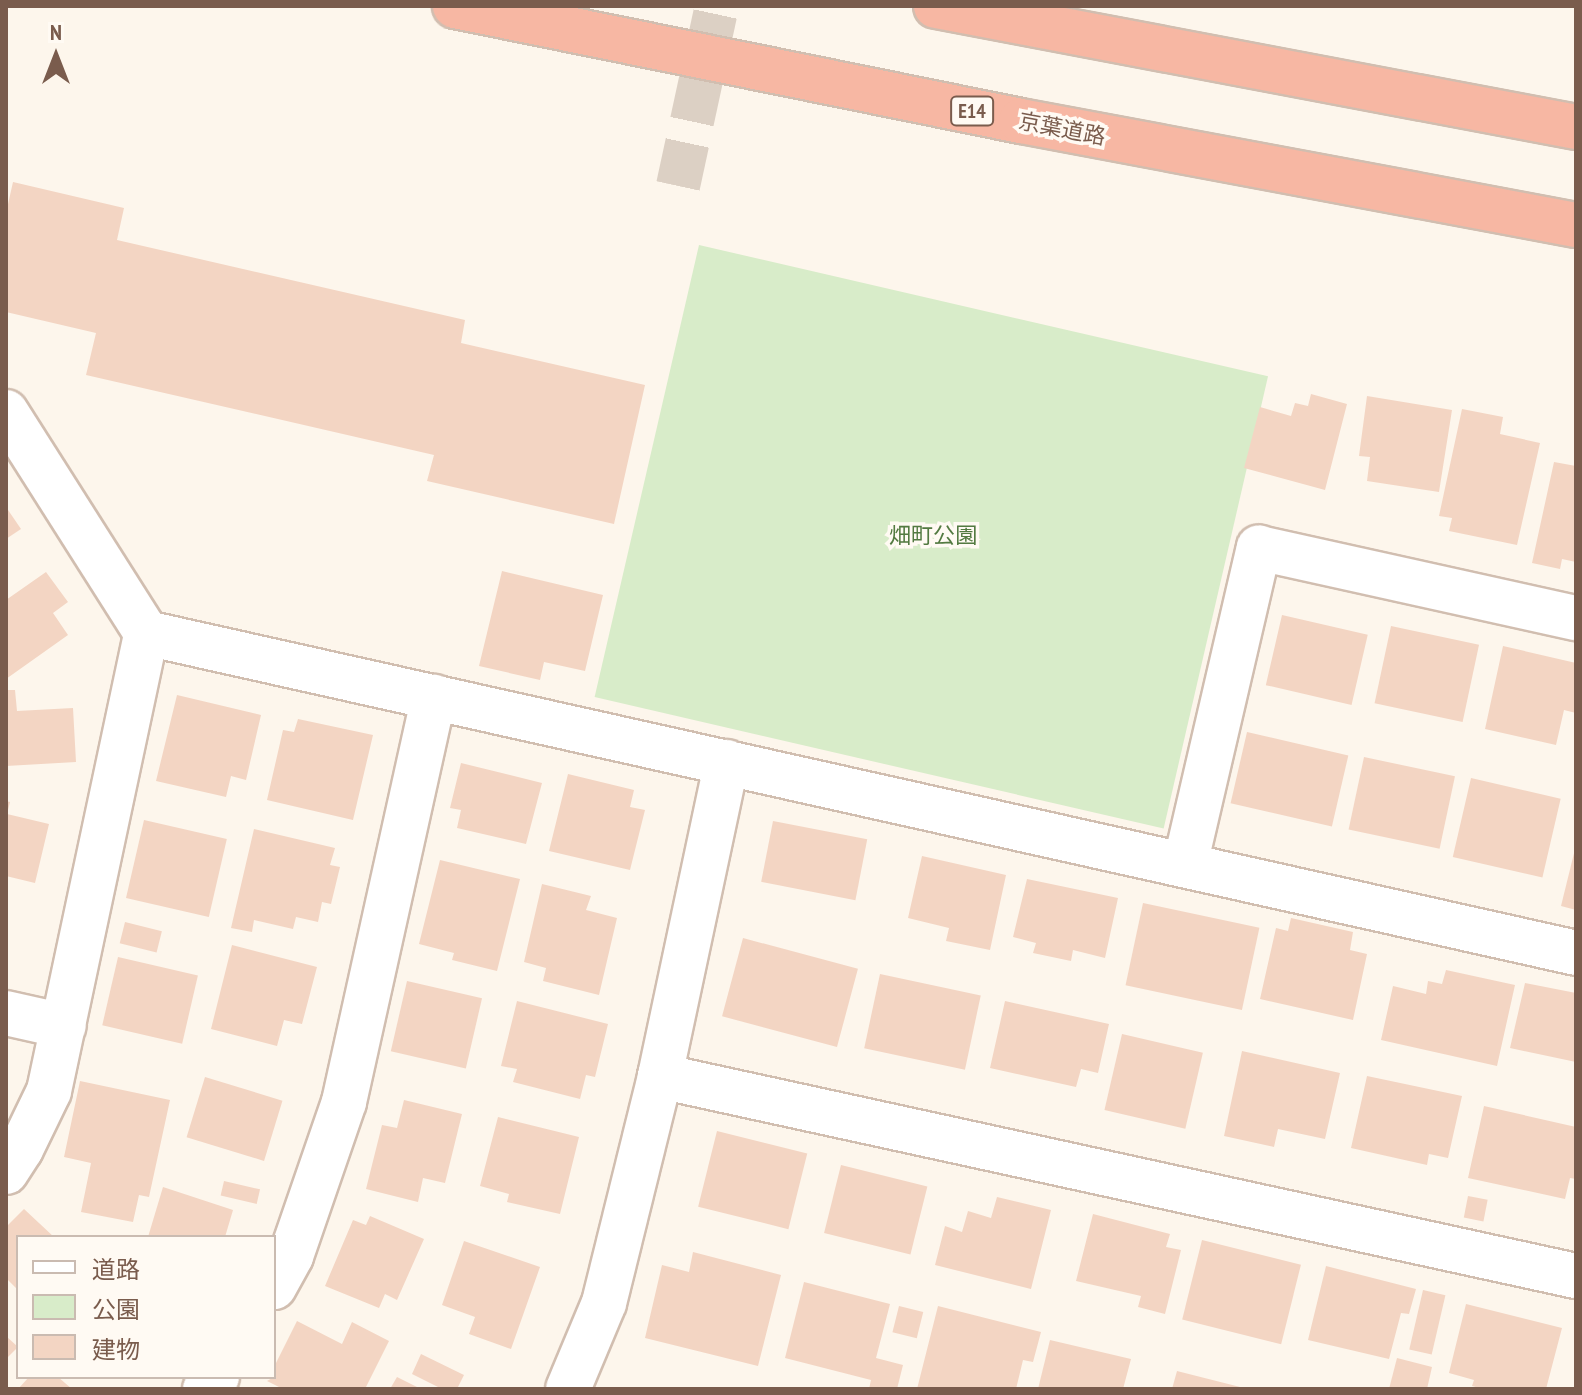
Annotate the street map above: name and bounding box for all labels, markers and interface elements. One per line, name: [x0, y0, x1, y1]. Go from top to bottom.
north arrow: [16, 16, 96, 96]
text: N: [50, 18, 62, 46]
road number: E14: [950, 95, 994, 127]
street label: 京葉道路: [1016, 108, 1108, 150]
park label: 畑町公園: [889, 523, 977, 549]
legend: [16, 1235, 276, 1379]
text: 道路: [92, 1254, 140, 1285]
text: 公園: [92, 1294, 140, 1325]
text: 建物: [92, 1334, 140, 1365]

